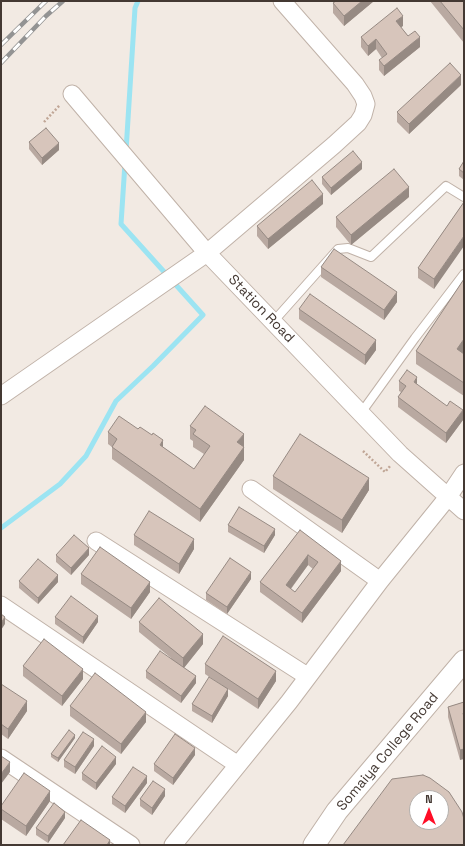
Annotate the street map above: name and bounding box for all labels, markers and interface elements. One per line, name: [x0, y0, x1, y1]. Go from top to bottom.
street label: Station Road: [225, 272, 297, 346]
street label: Somaiya College Road: [334, 690, 442, 814]
north arrow: [409, 790, 449, 830]
text: N: [425, 792, 433, 806]

